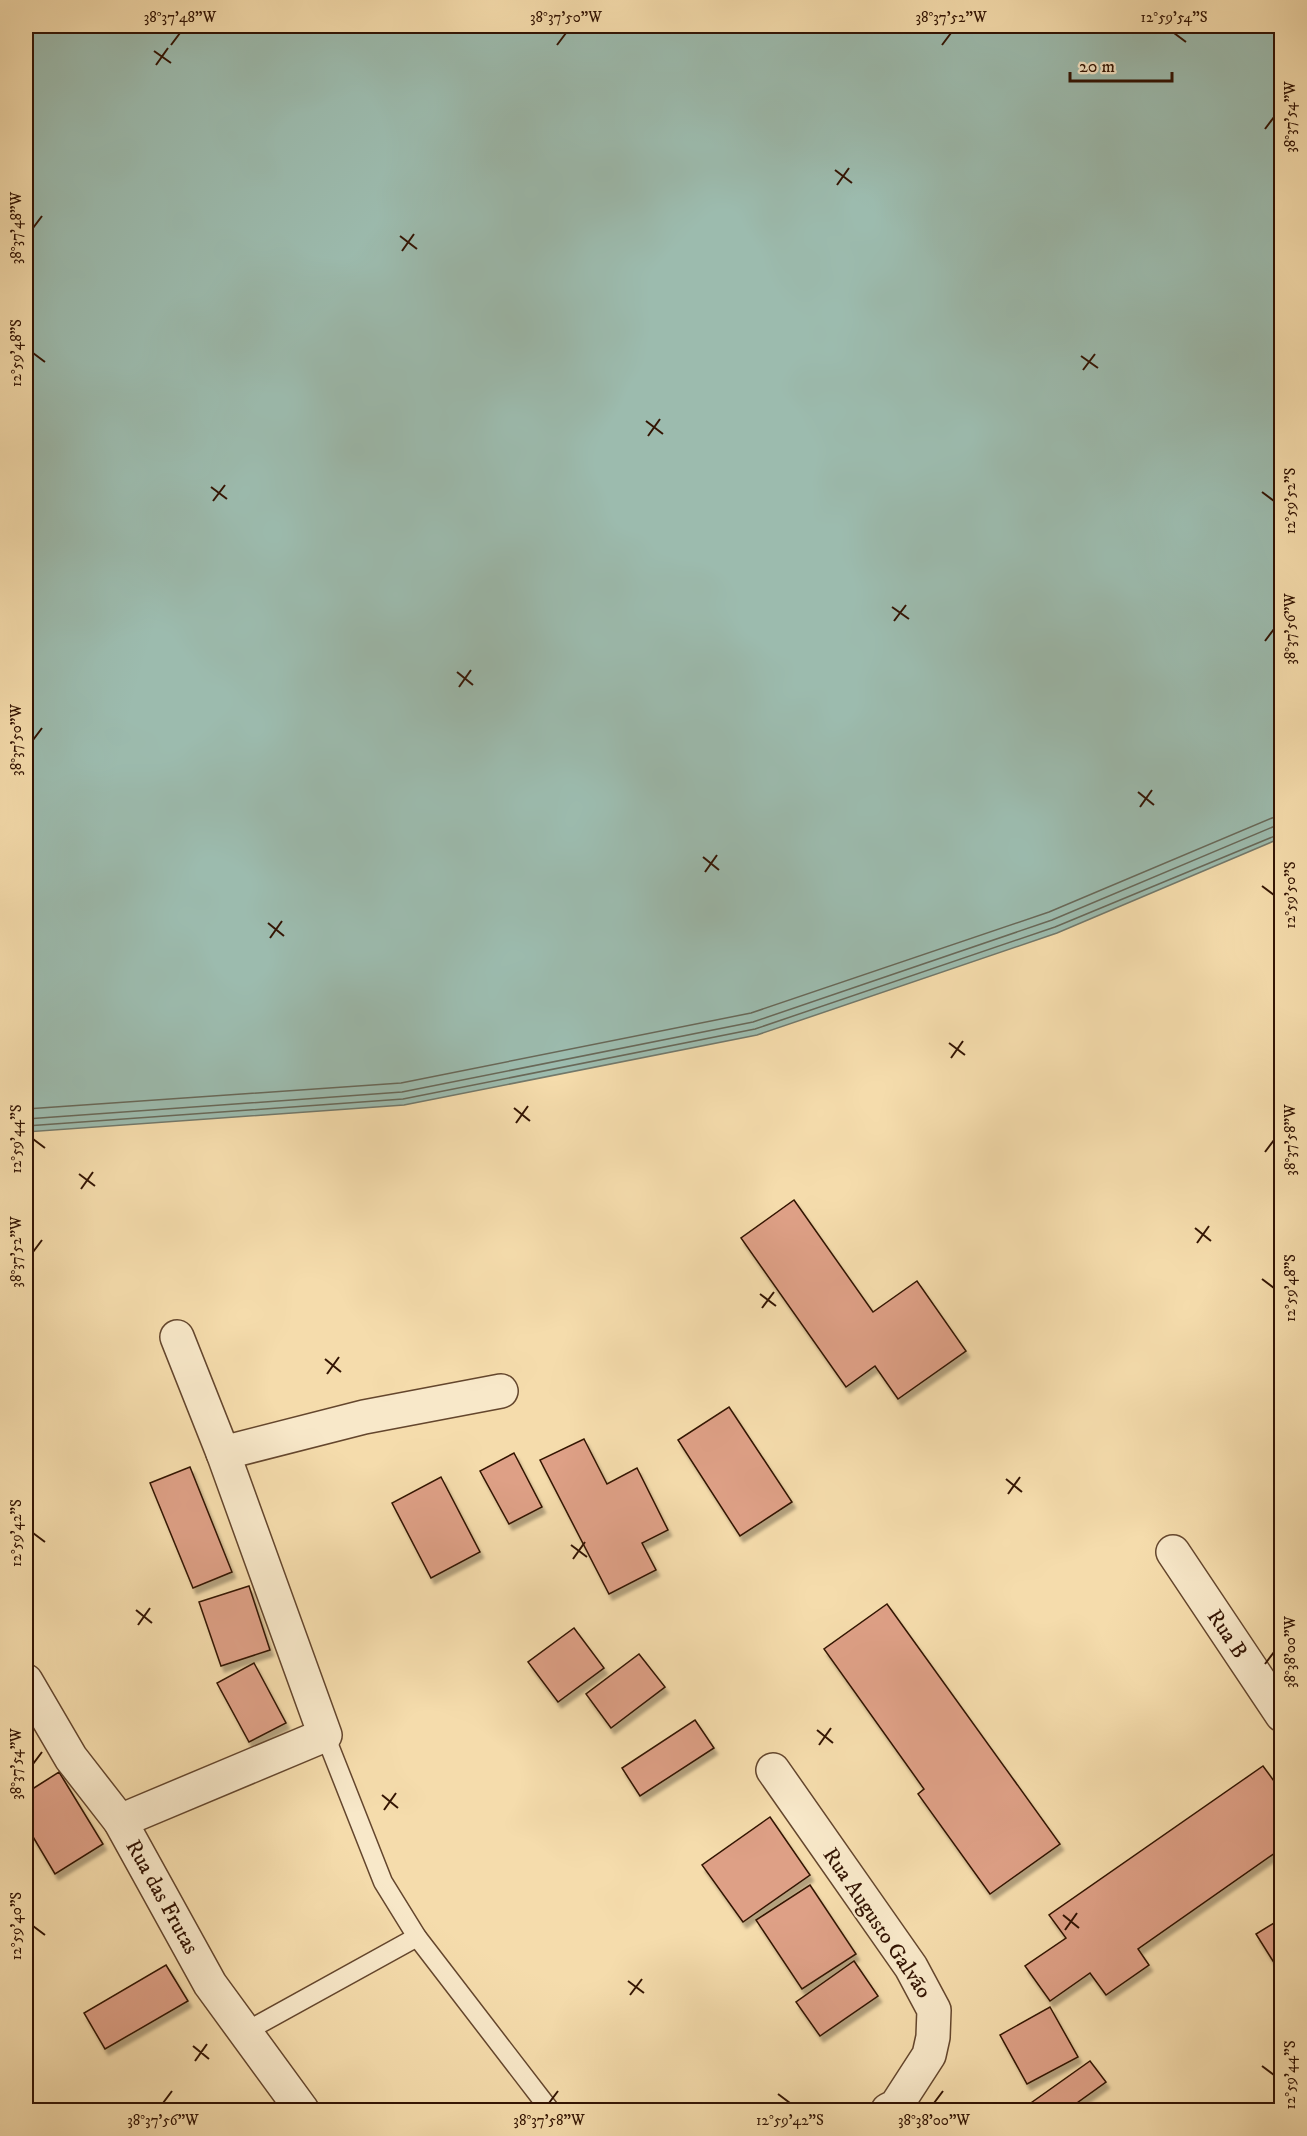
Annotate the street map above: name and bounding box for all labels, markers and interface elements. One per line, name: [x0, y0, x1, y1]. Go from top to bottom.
text: 38°37'48"W: [144, 8, 217, 27]
text: 38°37'50"W: [530, 8, 602, 27]
text: 38°37'52"W: [915, 8, 987, 27]
text: 12°59'54"S: [1140, 8, 1208, 27]
scale bar: [1070, 45, 1172, 83]
text: 20 m: [1079, 56, 1115, 78]
text: 38°37'54"W: [1281, 81, 1300, 153]
text: 38°37'48"W: [7, 191, 26, 264]
text: 12°59'48"S: [7, 319, 26, 387]
text: 12°59'52"S: [1281, 468, 1300, 534]
text: 38°37'56"W: [1281, 593, 1300, 665]
text: 38°37'50"W: [7, 704, 26, 776]
text: 12°59'50"S: [1281, 861, 1300, 929]
text: 12°59'44"S: [7, 1104, 26, 1174]
text: 38°37'58"W: [1281, 1104, 1300, 1176]
text: 38°37'52"W: [7, 1216, 26, 1288]
text: 12°59'48"S: [1281, 1254, 1300, 1322]
text: 12°59'42"S: [7, 1499, 26, 1567]
street label: Rua B: [1201, 1604, 1253, 1664]
text: 38°38'00"W: [1281, 1616, 1300, 1688]
text: 38°37'54"W: [7, 1728, 26, 1800]
street label: Rua das Frutas: [119, 1835, 205, 1959]
street label: Rua Augusto Galvão: [817, 1842, 937, 2004]
text: 12°59'40"S: [7, 1892, 26, 1960]
text: 12°59'44"S: [1281, 2040, 1300, 2110]
text: 38°37'56"W: [127, 2111, 199, 2130]
text: 38°37'58"W: [513, 2111, 585, 2130]
text: 12°59'42"S: [756, 2111, 824, 2130]
text: 38°38'00"W: [898, 2111, 970, 2130]

